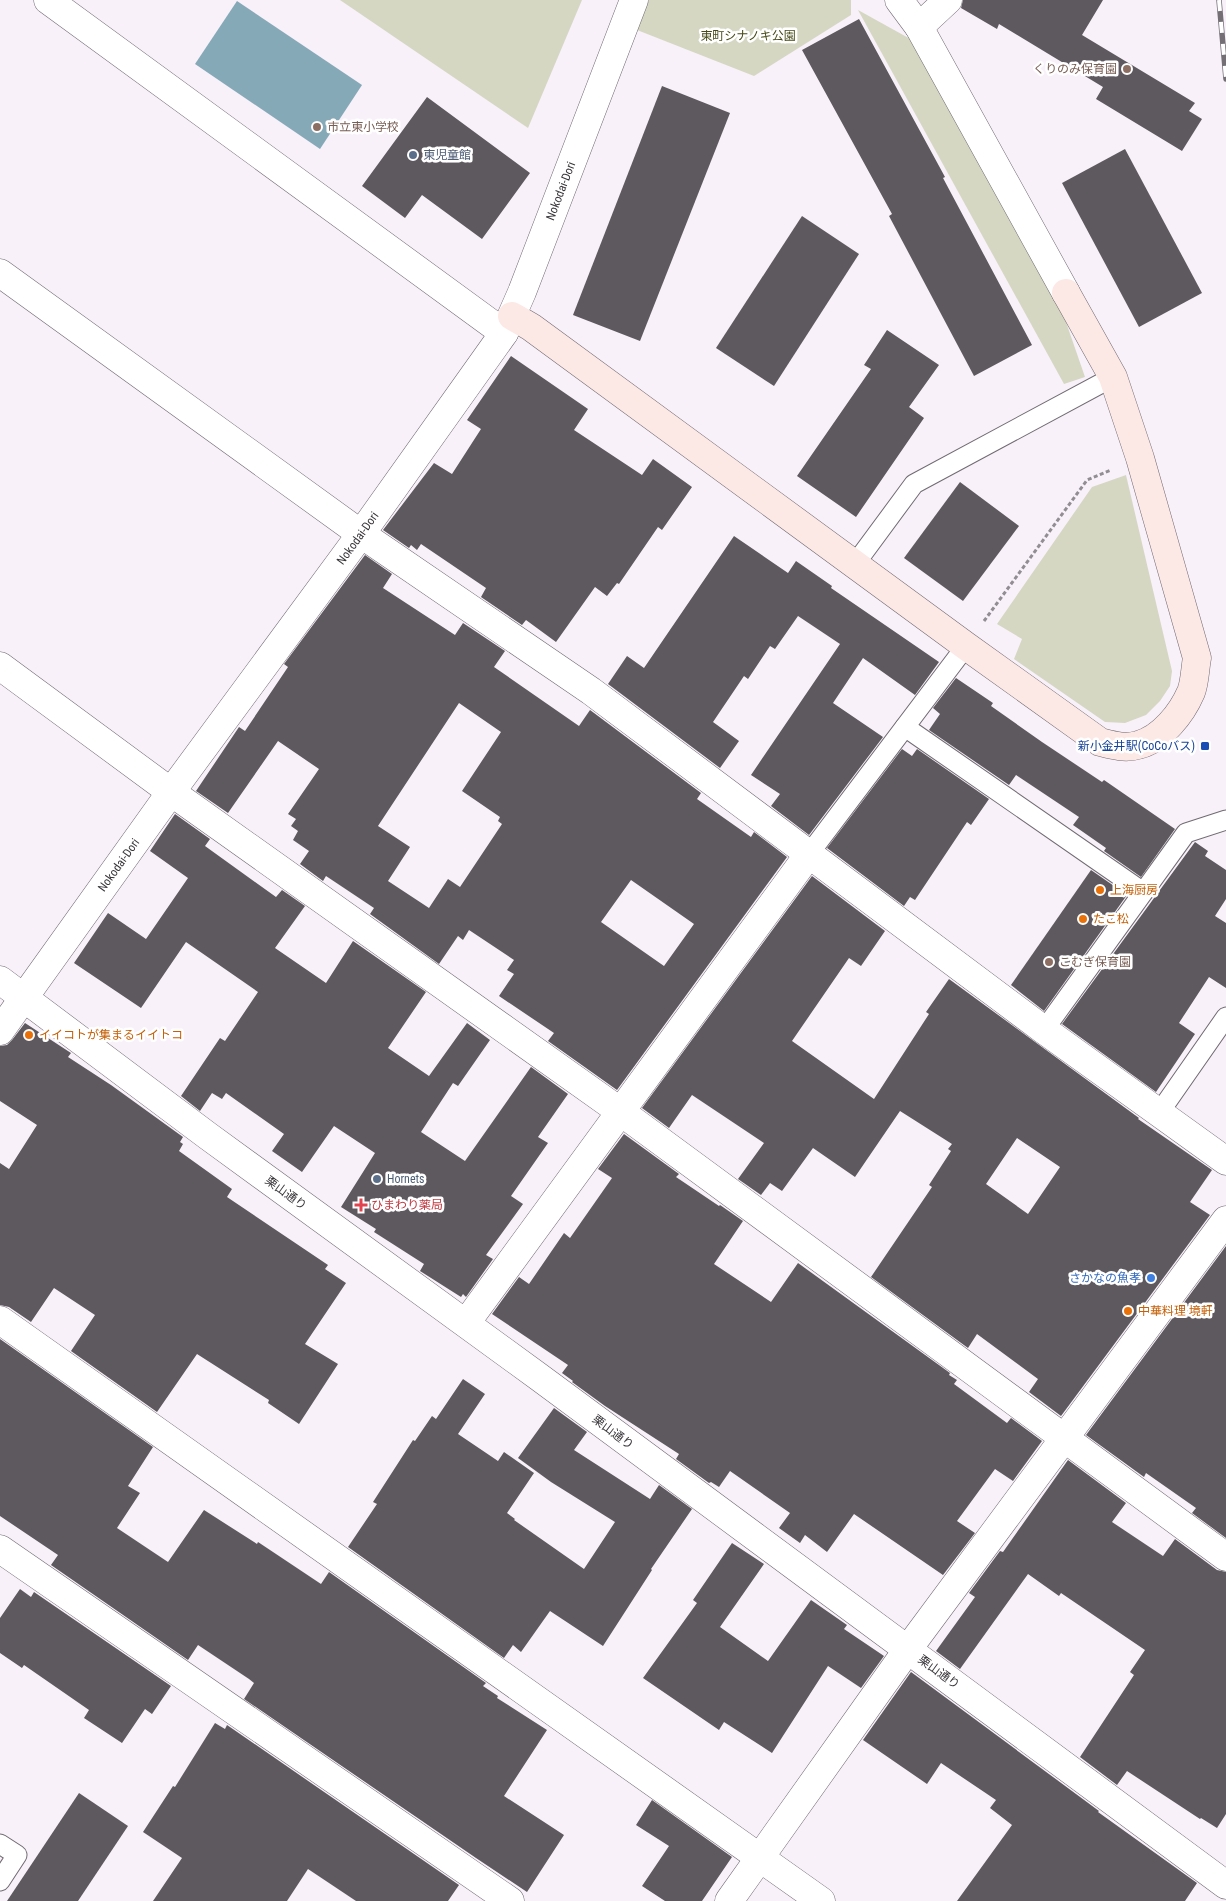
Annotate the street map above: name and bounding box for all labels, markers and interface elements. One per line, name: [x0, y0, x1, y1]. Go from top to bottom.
park label: 東町シナノキ公園: [700, 29, 796, 43]
place label: くりのみ保育園: [1033, 62, 1117, 76]
marker: くりのみ保育園: [1121, 63, 1133, 75]
place label: 市立東小学校: [327, 120, 399, 134]
marker: 市立東小学校: [311, 121, 323, 133]
place label: 東児童館: [423, 148, 471, 162]
marker: 東児童館: [407, 149, 419, 161]
street label: Nokodai-Dori: [543, 160, 578, 222]
street label: Nokodai-Dori: [334, 509, 382, 567]
place label: 新小金井駅(CoCoバス): [1078, 739, 1195, 753]
marker: 新小金井駅(CoCoバス): [1199, 740, 1211, 752]
street label: Nokodai-Dori: [95, 836, 142, 894]
place label: 上海厨房: [1110, 883, 1158, 897]
marker: 上海厨房: [1094, 884, 1106, 896]
place label: たこ松: [1093, 912, 1129, 926]
marker: たこ松: [1077, 913, 1089, 925]
place label: こむぎ保育園: [1059, 955, 1131, 969]
marker: こむぎ保育園: [1043, 956, 1055, 968]
place label: イイコトが集まるイイトコ: [39, 1028, 183, 1042]
marker: イイコトが集まるイイトコ: [23, 1029, 35, 1041]
place label: Hornets: [387, 1172, 425, 1186]
street label: 栗山通り: [262, 1173, 310, 1213]
marker: Hornets: [371, 1173, 383, 1185]
place label: ひまわり薬局: [371, 1198, 443, 1212]
marker: ひまわり薬局: [355, 1199, 367, 1211]
place label: さかなの魚孝: [1069, 1271, 1141, 1285]
marker: さかなの魚孝: [1145, 1272, 1157, 1284]
place label: 中華料理 境軒: [1138, 1304, 1213, 1318]
marker: 中華料理 境軒: [1122, 1305, 1134, 1317]
street label: 栗山通り: [590, 1412, 636, 1452]
street label: 栗山通り: [915, 1652, 963, 1692]

